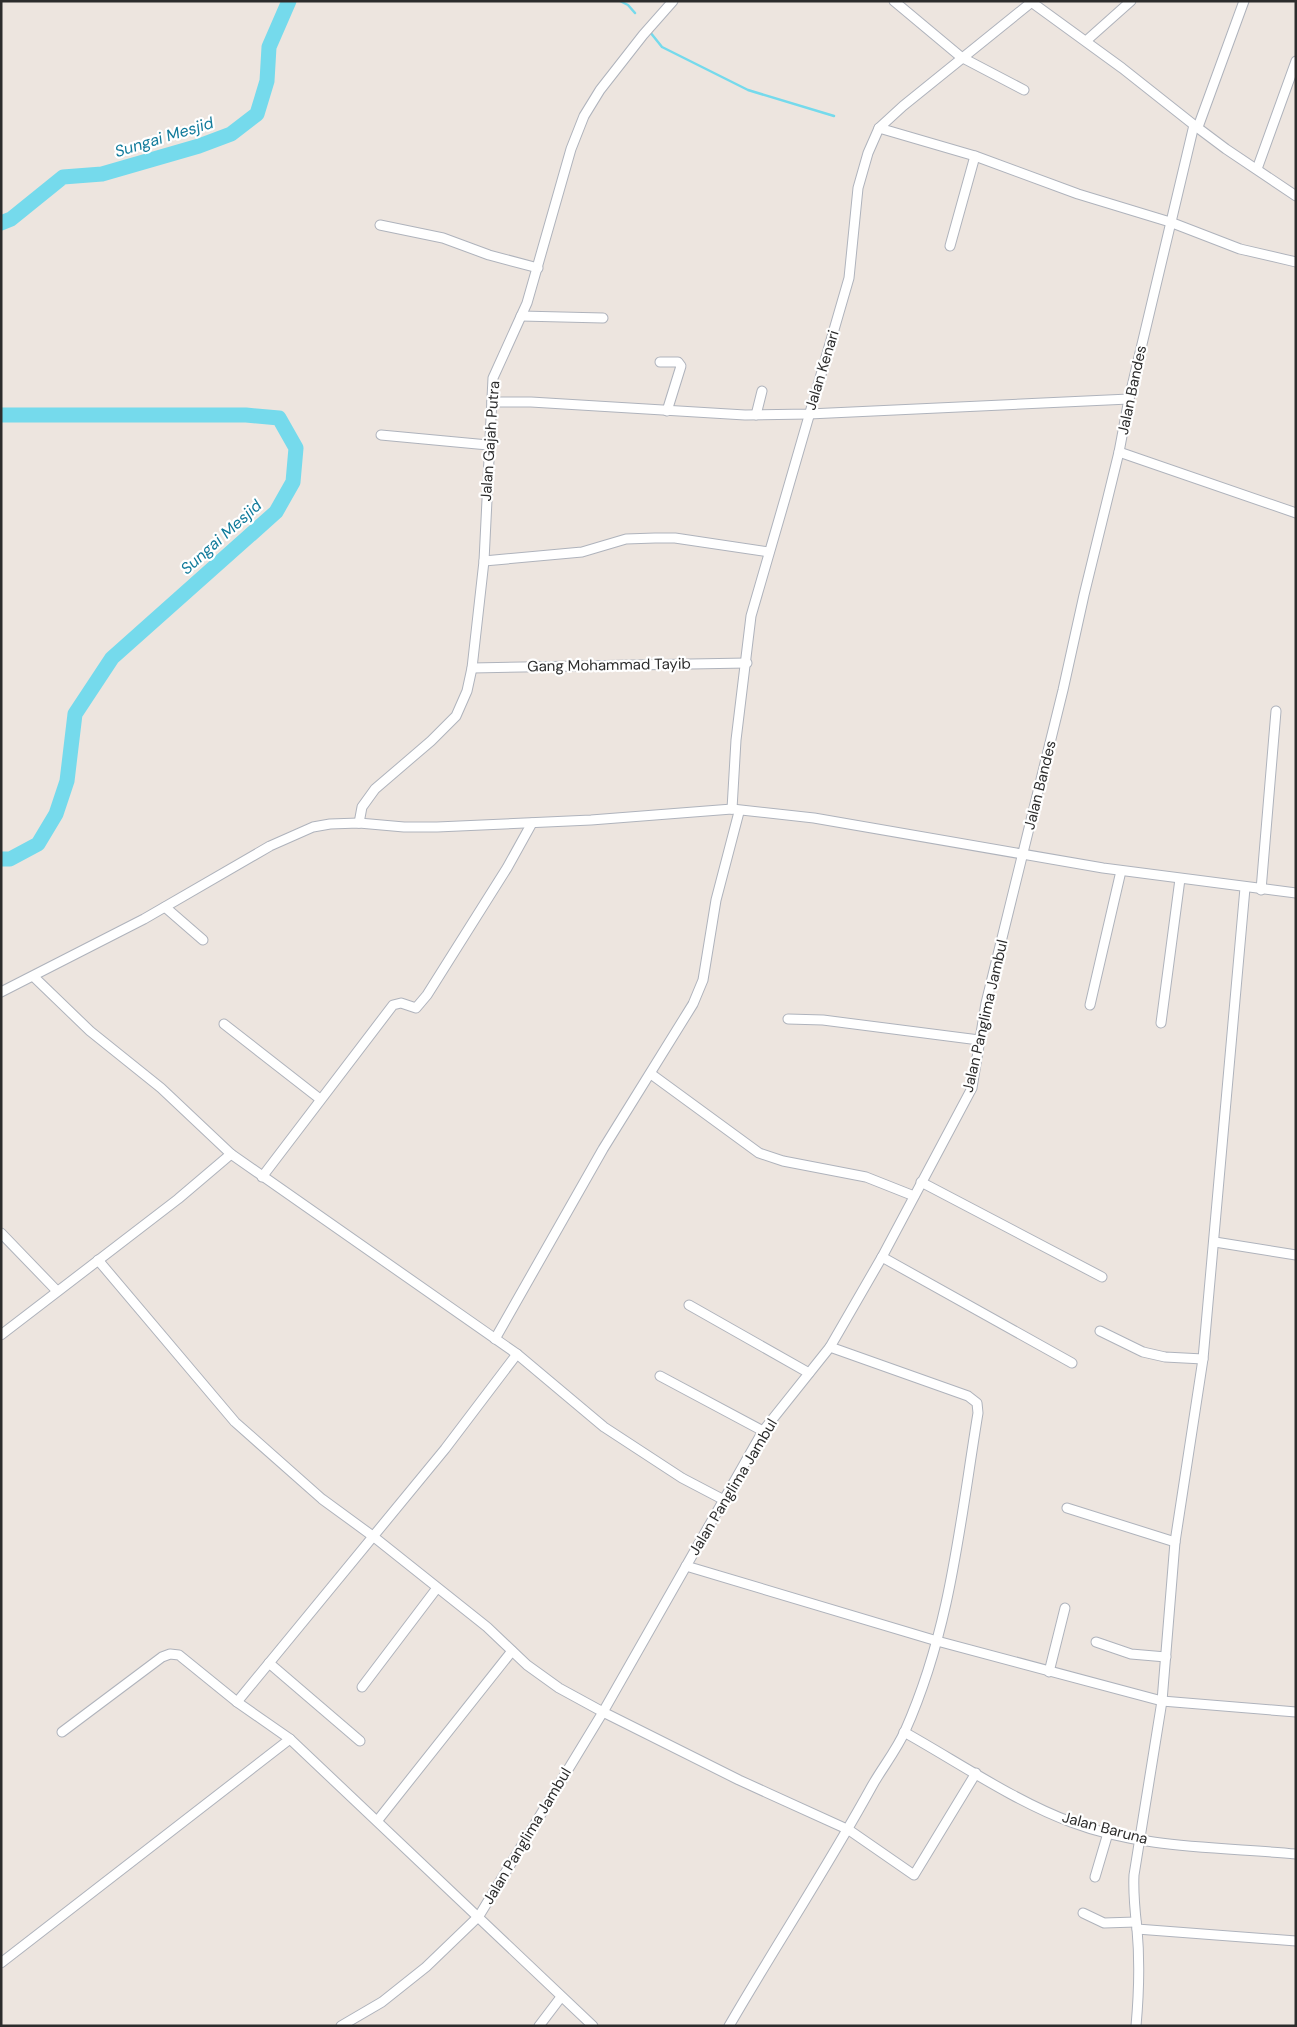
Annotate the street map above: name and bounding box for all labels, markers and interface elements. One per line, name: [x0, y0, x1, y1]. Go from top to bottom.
water label: Sungai Mesjid: [112, 112, 217, 162]
street label: Jalan Kenari: [800, 328, 844, 412]
street label: Jalan Bandes: [1113, 343, 1151, 437]
street label: Jalan Gajah Putra: [476, 380, 504, 502]
water label: Sungai Mesjid: [176, 494, 267, 579]
street label: Gang Mohammad Tayib: [527, 654, 691, 676]
street label: Jalan Bandes: [1019, 738, 1061, 832]
street label: Jalan Panglima Jambul: [958, 938, 1012, 1094]
street label: Jalan Panglima Jambul: [684, 1415, 782, 1559]
street label: Jalan Panglima Jambul: [478, 1764, 576, 1908]
street label: Jalan Baruna: [1060, 1807, 1150, 1849]

